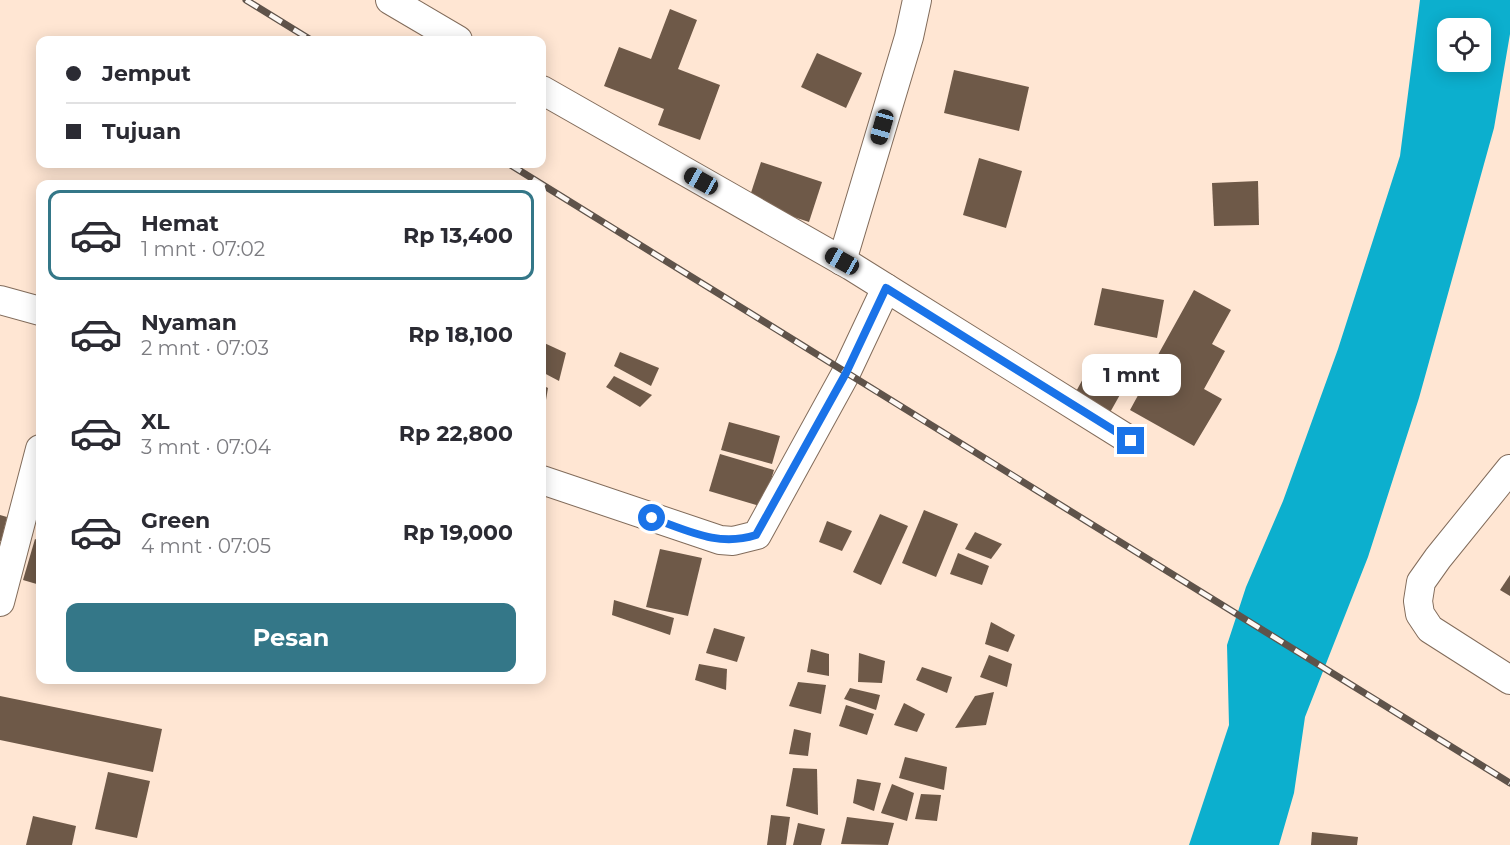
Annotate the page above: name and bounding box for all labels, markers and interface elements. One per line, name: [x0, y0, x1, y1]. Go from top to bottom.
map controls: [1437, 18, 1491, 72]
button: locate: [1437, 18, 1491, 72]
text: Jemput: [102, 60, 191, 87]
car: [868, 107, 896, 147]
text: Tujuan: [102, 118, 181, 145]
car: [681, 164, 721, 198]
icon: car: [69, 208, 123, 262]
text: Hemat: [141, 210, 219, 237]
text: Rp 13,400: [403, 222, 513, 249]
text: 1 mnt · 07:02: [141, 237, 265, 261]
car: [822, 244, 862, 278]
icon: car: [69, 307, 123, 361]
text: Nyaman: [141, 309, 237, 336]
text: Rp 18,100: [408, 321, 513, 348]
text: 2 mnt · 07:03: [141, 336, 269, 360]
callout: 1 mnt: [1082, 354, 1180, 396]
text: 1 mnt: [1103, 363, 1160, 387]
icon: car: [69, 406, 123, 460]
text: XL: [141, 408, 170, 435]
text: Rp 22,800: [399, 420, 513, 447]
route end: [1117, 427, 1144, 454]
text: 3 mnt · 07:04: [141, 435, 271, 459]
route start: [638, 504, 665, 531]
icon: car: [69, 505, 123, 559]
text: Green: [141, 507, 210, 534]
text: Rp 19,000: [403, 519, 513, 546]
text: 4 mnt · 07:05: [141, 534, 271, 558]
button: Pesan: [66, 603, 516, 672]

